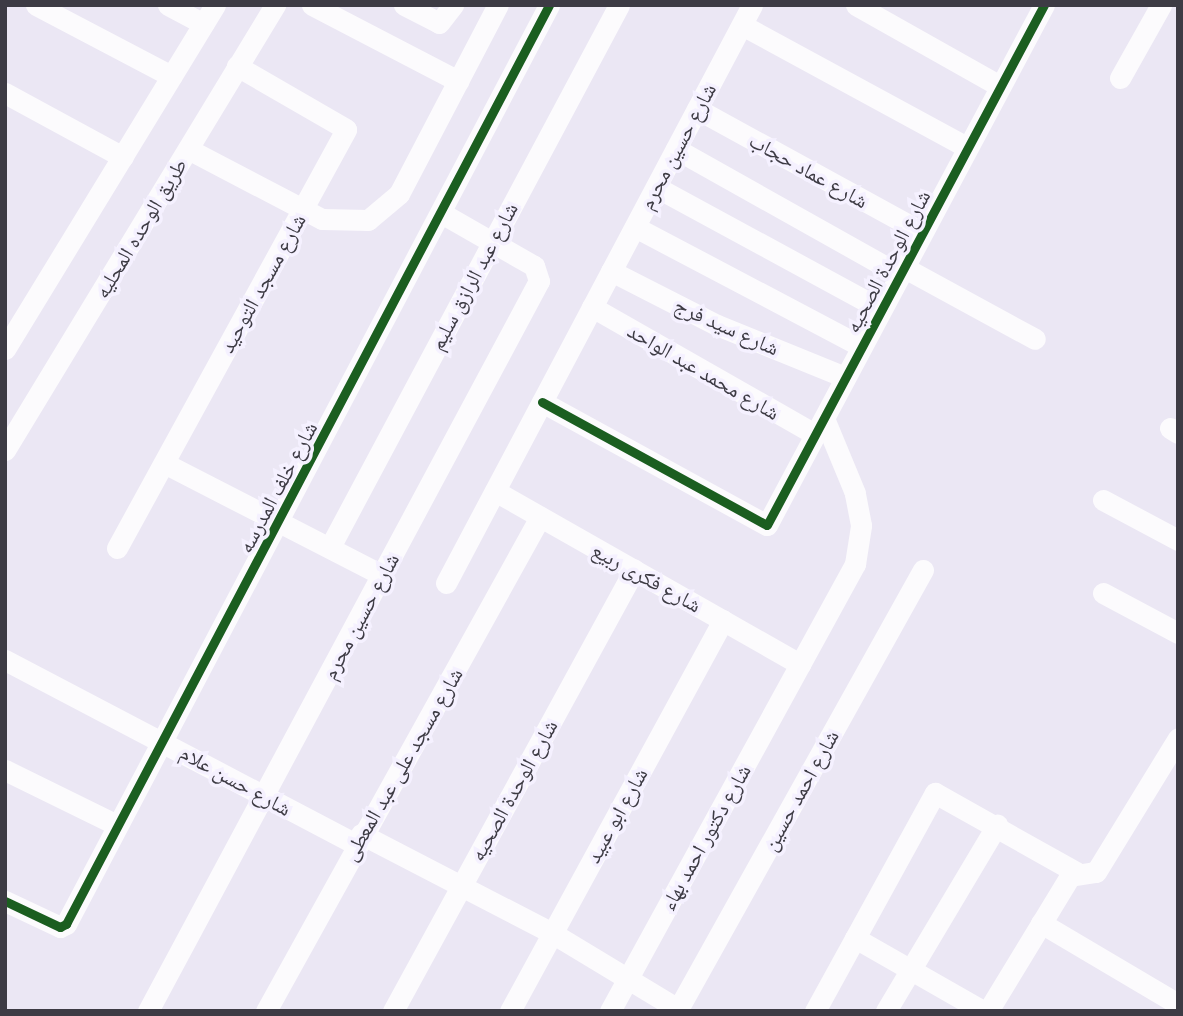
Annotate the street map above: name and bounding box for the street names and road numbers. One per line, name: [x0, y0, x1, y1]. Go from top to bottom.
street label: شارع حسين محرم: [633, 79, 721, 213]
street label: شارع عماد حجاب: [745, 127, 873, 213]
street label: طريق الوحده المحليه: [88, 154, 192, 302]
street label: شارع الوحدة الصحيه: [839, 185, 935, 337]
street label: شارع عبد الرازق سليم: [423, 198, 523, 354]
street label: شارع مسجد التوحيد: [213, 209, 311, 357]
street label: شارع سيد فرج: [671, 292, 783, 360]
street label: شارع محمد عبد الواحد: [624, 317, 784, 425]
street label: شارع خلف المدرسه: [232, 417, 322, 557]
street label: شارع فكرى ربيع: [588, 537, 706, 617]
street label: شارع حسين محرم: [316, 549, 404, 683]
street label: شارع مسجد على عبد المعطى: [336, 663, 468, 865]
street label: شارع الوحدة الصحيه: [464, 715, 562, 865]
street label: شارع احمد حسين: [757, 725, 843, 855]
street label: شارع حسن علام: [176, 739, 296, 821]
street label: شارع دكتور احمد بهاء: [654, 760, 756, 914]
street label: شارع ابو عبيد: [580, 763, 652, 867]

